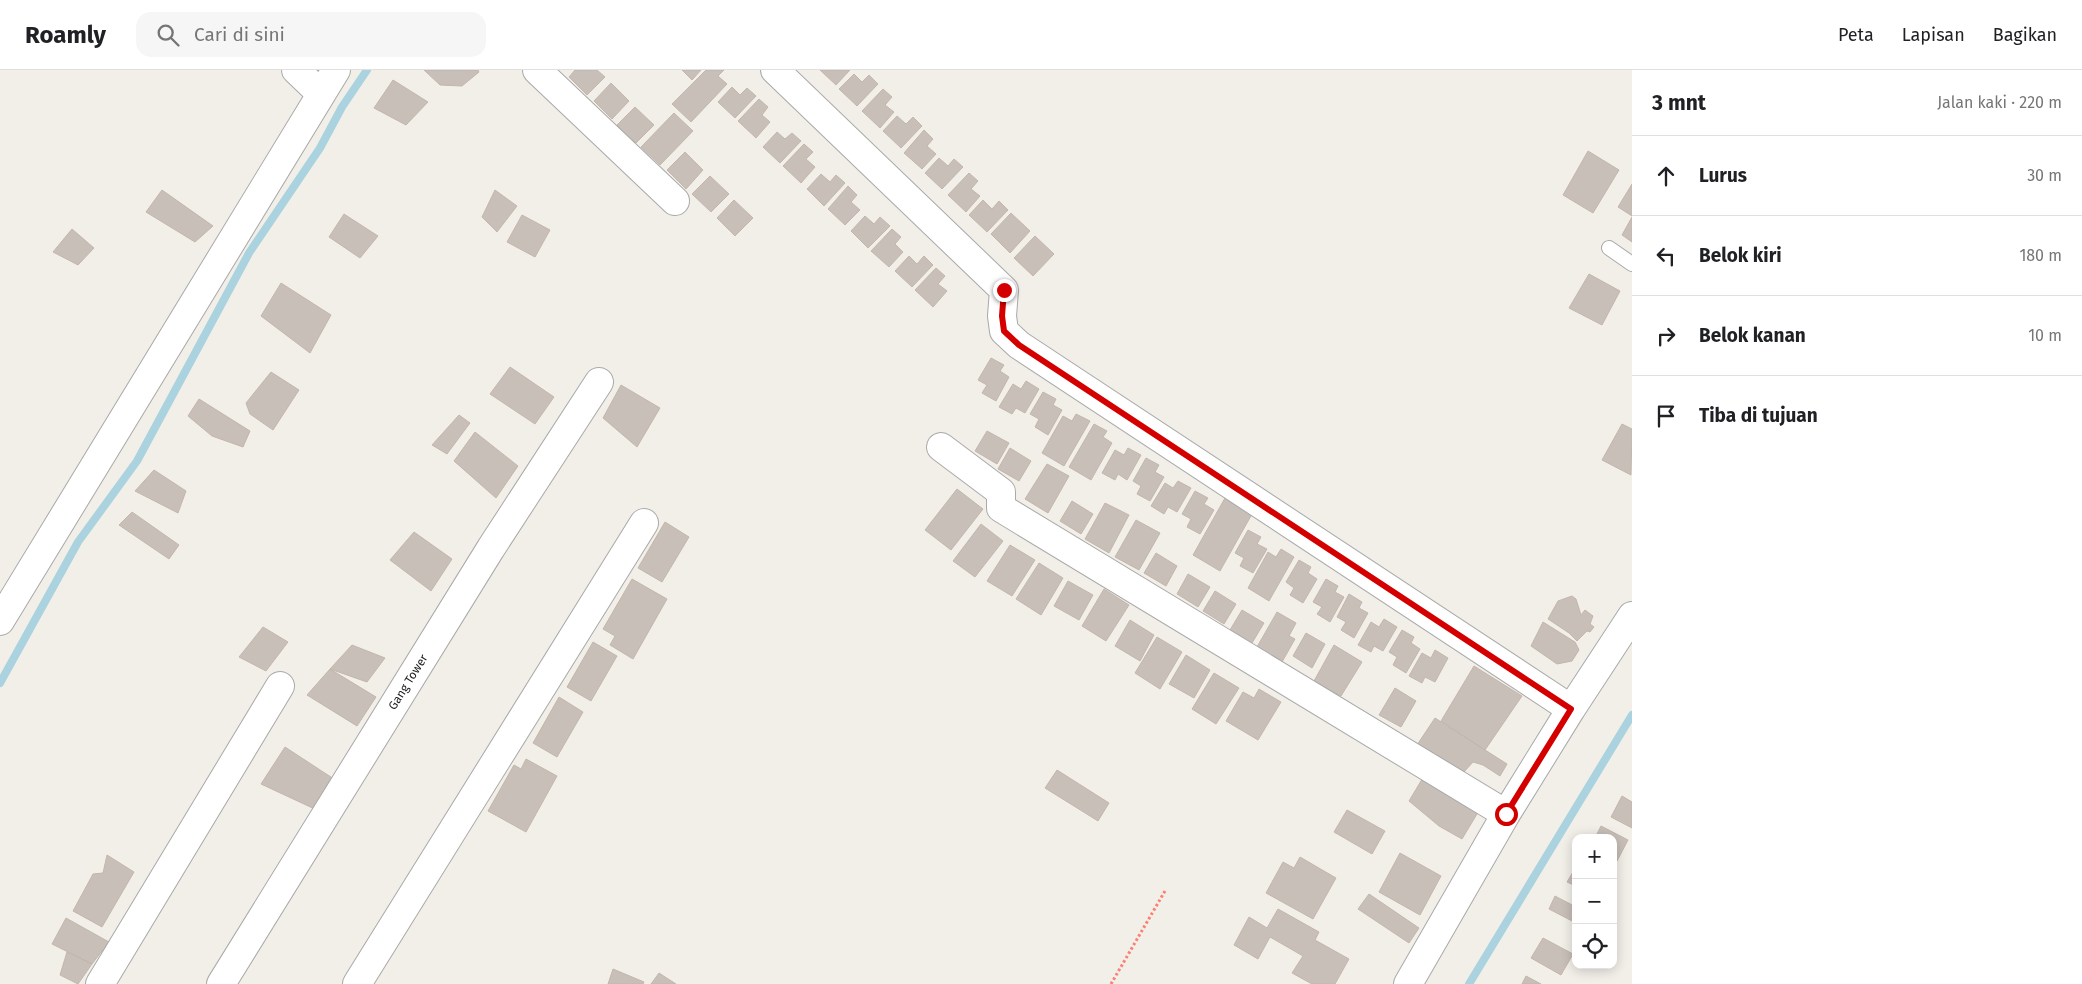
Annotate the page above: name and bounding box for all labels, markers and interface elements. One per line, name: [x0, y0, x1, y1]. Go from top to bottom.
search box: [136, 12, 486, 57]
text: Roamly: [25, 21, 106, 49]
icon: search: [154, 21, 182, 49]
text: Cari di sini: [194, 23, 285, 46]
text: Peta: [1838, 24, 1874, 46]
text: Lapisan: [1902, 24, 1965, 46]
text: Bagikan: [1993, 24, 2057, 46]
text: 3 mnt: [1652, 90, 1706, 116]
text: Jalan kaki · 220 m: [1937, 93, 2062, 112]
icon: ahead: [1652, 162, 1680, 190]
text: Lurus: [1699, 164, 1747, 187]
text: 30 m: [2027, 166, 2062, 185]
icon: left: [1652, 242, 1680, 270]
text: Belok kiri: [1699, 244, 1782, 267]
text: 180 m: [2019, 246, 2062, 265]
route end: [993, 279, 1016, 302]
icon: right: [1652, 322, 1680, 350]
text: Belok kanan: [1699, 324, 1806, 347]
text: 10 m: [2028, 326, 2062, 345]
icon: arrive: [1652, 402, 1680, 430]
text: Tiba di tujuan: [1699, 404, 1818, 427]
street label: Gang Tower: [385, 651, 431, 712]
route start: [1495, 803, 1518, 826]
map controls: [1572, 834, 1617, 969]
button: +: [1572, 834, 1617, 879]
button: −: [1572, 879, 1617, 924]
button: locate: [1572, 924, 1617, 969]

